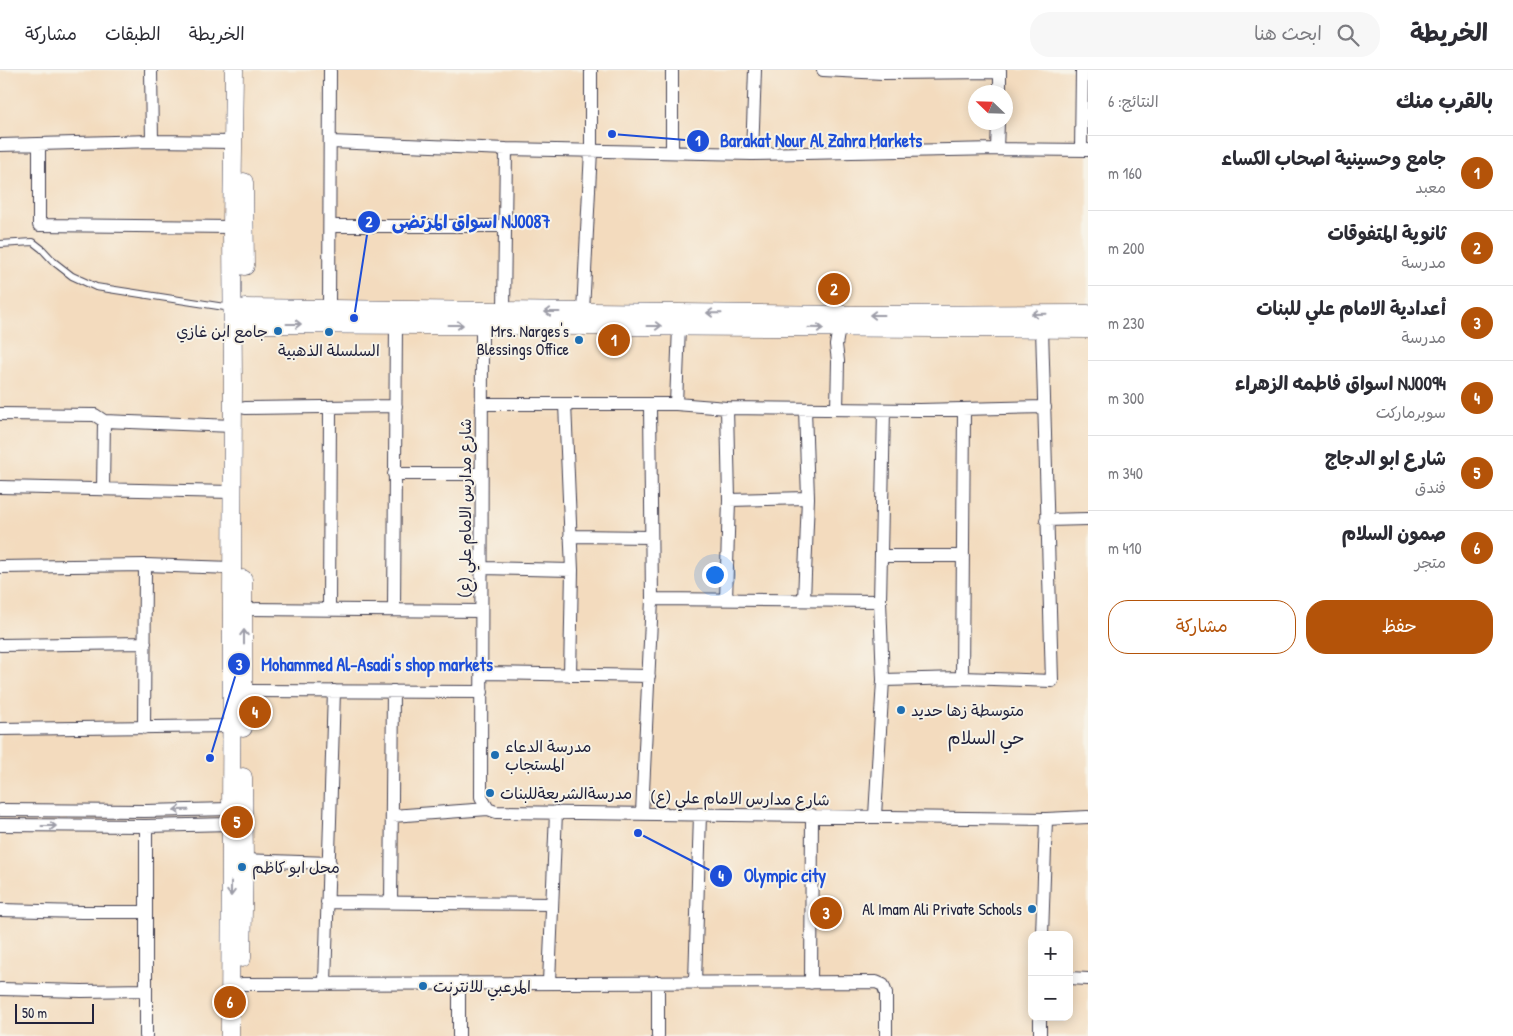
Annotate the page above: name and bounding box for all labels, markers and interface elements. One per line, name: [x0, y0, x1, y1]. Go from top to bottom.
search box: [1030, 12, 1380, 57]
text: الخريطة: [1410, 16, 1488, 48]
text: ابحث هنا: [1254, 20, 1322, 46]
text: مشاركة: [25, 21, 77, 46]
text: الطبقات: [105, 21, 161, 46]
text: الخريطة: [189, 21, 245, 46]
icon: search: [1334, 21, 1362, 49]
north arrow: [968, 85, 1013, 130]
text: بالقرب منك: [1396, 86, 1493, 115]
text: النتائج: 6: [1108, 90, 1159, 112]
callout: Barakat Nour Al Zahra Markets: [685, 124, 932, 157]
text: Barakat Nour Al Zahra Markets: [720, 128, 922, 153]
text: 1: [695, 130, 701, 151]
text: جامع وحسينية اصحاب الكساء: [1221, 145, 1446, 171]
text: 160 m: [1108, 162, 1142, 184]
text: 1: [1474, 162, 1480, 184]
text: معبد: [1415, 176, 1446, 198]
callout: اسواق المرتضى NJ0087: [356, 205, 560, 238]
text: اسواق المرتضى NJ0087: [392, 209, 550, 234]
text: 2: [365, 211, 373, 232]
text: ثانوية المتفوقات: [1327, 220, 1446, 246]
text: 200 m: [1108, 237, 1144, 259]
text: 2: [1473, 237, 1481, 259]
text: مدرسة: [1401, 251, 1446, 273]
pin: 2: [818, 270, 850, 308]
text: أعدادية الامام علي للبنات: [1256, 295, 1446, 321]
one-way arrow: [544, 307, 560, 317]
one-way arrow: [707, 308, 723, 318]
one-way arrow: [1032, 309, 1048, 319]
one-way arrow: [869, 310, 886, 320]
text: 230 m: [1108, 312, 1144, 334]
text: 3: [1473, 312, 1481, 334]
one-way arrow: [286, 319, 302, 329]
place label: جامع ابن غازي: [176, 320, 268, 343]
one-way arrow: [448, 320, 464, 330]
place label: Mrs. Narges's Blessings Office: [477, 320, 570, 360]
pin: 1: [598, 321, 630, 359]
one-way arrow: [646, 321, 662, 331]
one-way arrow: [808, 323, 824, 332]
marker: جامع ابن غازي: [272, 325, 284, 337]
marker: السلسلة الذهبية: [323, 326, 335, 338]
text: مدرسة: [1401, 326, 1446, 348]
marker: Mrs. Narges's Blessings Office: [573, 334, 585, 346]
place label: السلسلة الذهبية: [278, 339, 380, 361]
text: NJ0094 اسواق فاطمه الزهراء: [1235, 370, 1446, 396]
text: 300 m: [1108, 387, 1144, 409]
text: 4: [1474, 387, 1480, 409]
text: سوبرماركت: [1376, 401, 1446, 423]
street label: شارع مدارس الامام علي (ع): [454, 418, 480, 598]
text: شارع ابو الدجاج: [1325, 445, 1446, 471]
text: 340 m: [1108, 462, 1143, 484]
text: 5: [1474, 462, 1480, 484]
text: فندق: [1415, 476, 1446, 498]
text: صمون السلام: [1342, 520, 1446, 546]
text: 410 m: [1108, 537, 1142, 559]
text: 6: [1474, 537, 1480, 559]
text: متجر: [1415, 551, 1446, 573]
your location: [702, 562, 728, 588]
button: مشاركة: [1108, 600, 1296, 654]
button: حفظ: [1306, 600, 1493, 654]
one-way arrow: [239, 630, 249, 646]
callout: Mohammed Al-Asadi's shop markets: [226, 648, 503, 681]
text: Mohammed Al-Asadi's shop markets: [261, 652, 493, 678]
text: 3: [236, 654, 243, 675]
pin: 4: [239, 693, 271, 731]
place label: متوسطة زها حديد: [911, 699, 1024, 721]
marker: متوسطة زها حديد: [895, 704, 907, 716]
district label: حي السلام: [947, 725, 1025, 754]
place label: مدرسة الدعاء المستجاب: [505, 735, 591, 775]
marker: مدرسة الدعاء المستجاب: [489, 749, 501, 761]
place label: مدرسةالشريعةللبنات: [500, 782, 632, 804]
street label: شارع مدارس الامام علي (ع): [650, 785, 830, 815]
marker: مدرسةالشريعةللبنات: [484, 787, 496, 799]
pin: 5: [221, 803, 253, 841]
one-way arrow: [173, 805, 190, 815]
one-way arrow: [40, 821, 56, 831]
place label: محل ابو كاظم: [252, 856, 340, 880]
callout: Olympic city: [709, 859, 836, 892]
marker: محل ابو كاظم: [236, 861, 248, 873]
text: Olympic city: [744, 863, 827, 889]
text: 4: [718, 865, 724, 886]
one-way arrow: [226, 880, 236, 896]
pin: 3: [810, 894, 842, 932]
place label: Al Imam Ali Private Schools: [862, 898, 1022, 920]
marker: Al Imam Ali Private Schools: [1026, 903, 1038, 915]
map controls: [1028, 931, 1073, 1021]
button: +: [1028, 931, 1073, 976]
place label: المرعبي للانترنت: [433, 975, 531, 1001]
button: −: [1028, 976, 1073, 1021]
marker: المرعبي للانترنت: [417, 980, 429, 992]
pin: 6: [214, 983, 246, 1021]
scale bar: [15, 1001, 94, 1024]
text: 50 m: [22, 1003, 47, 1022]

